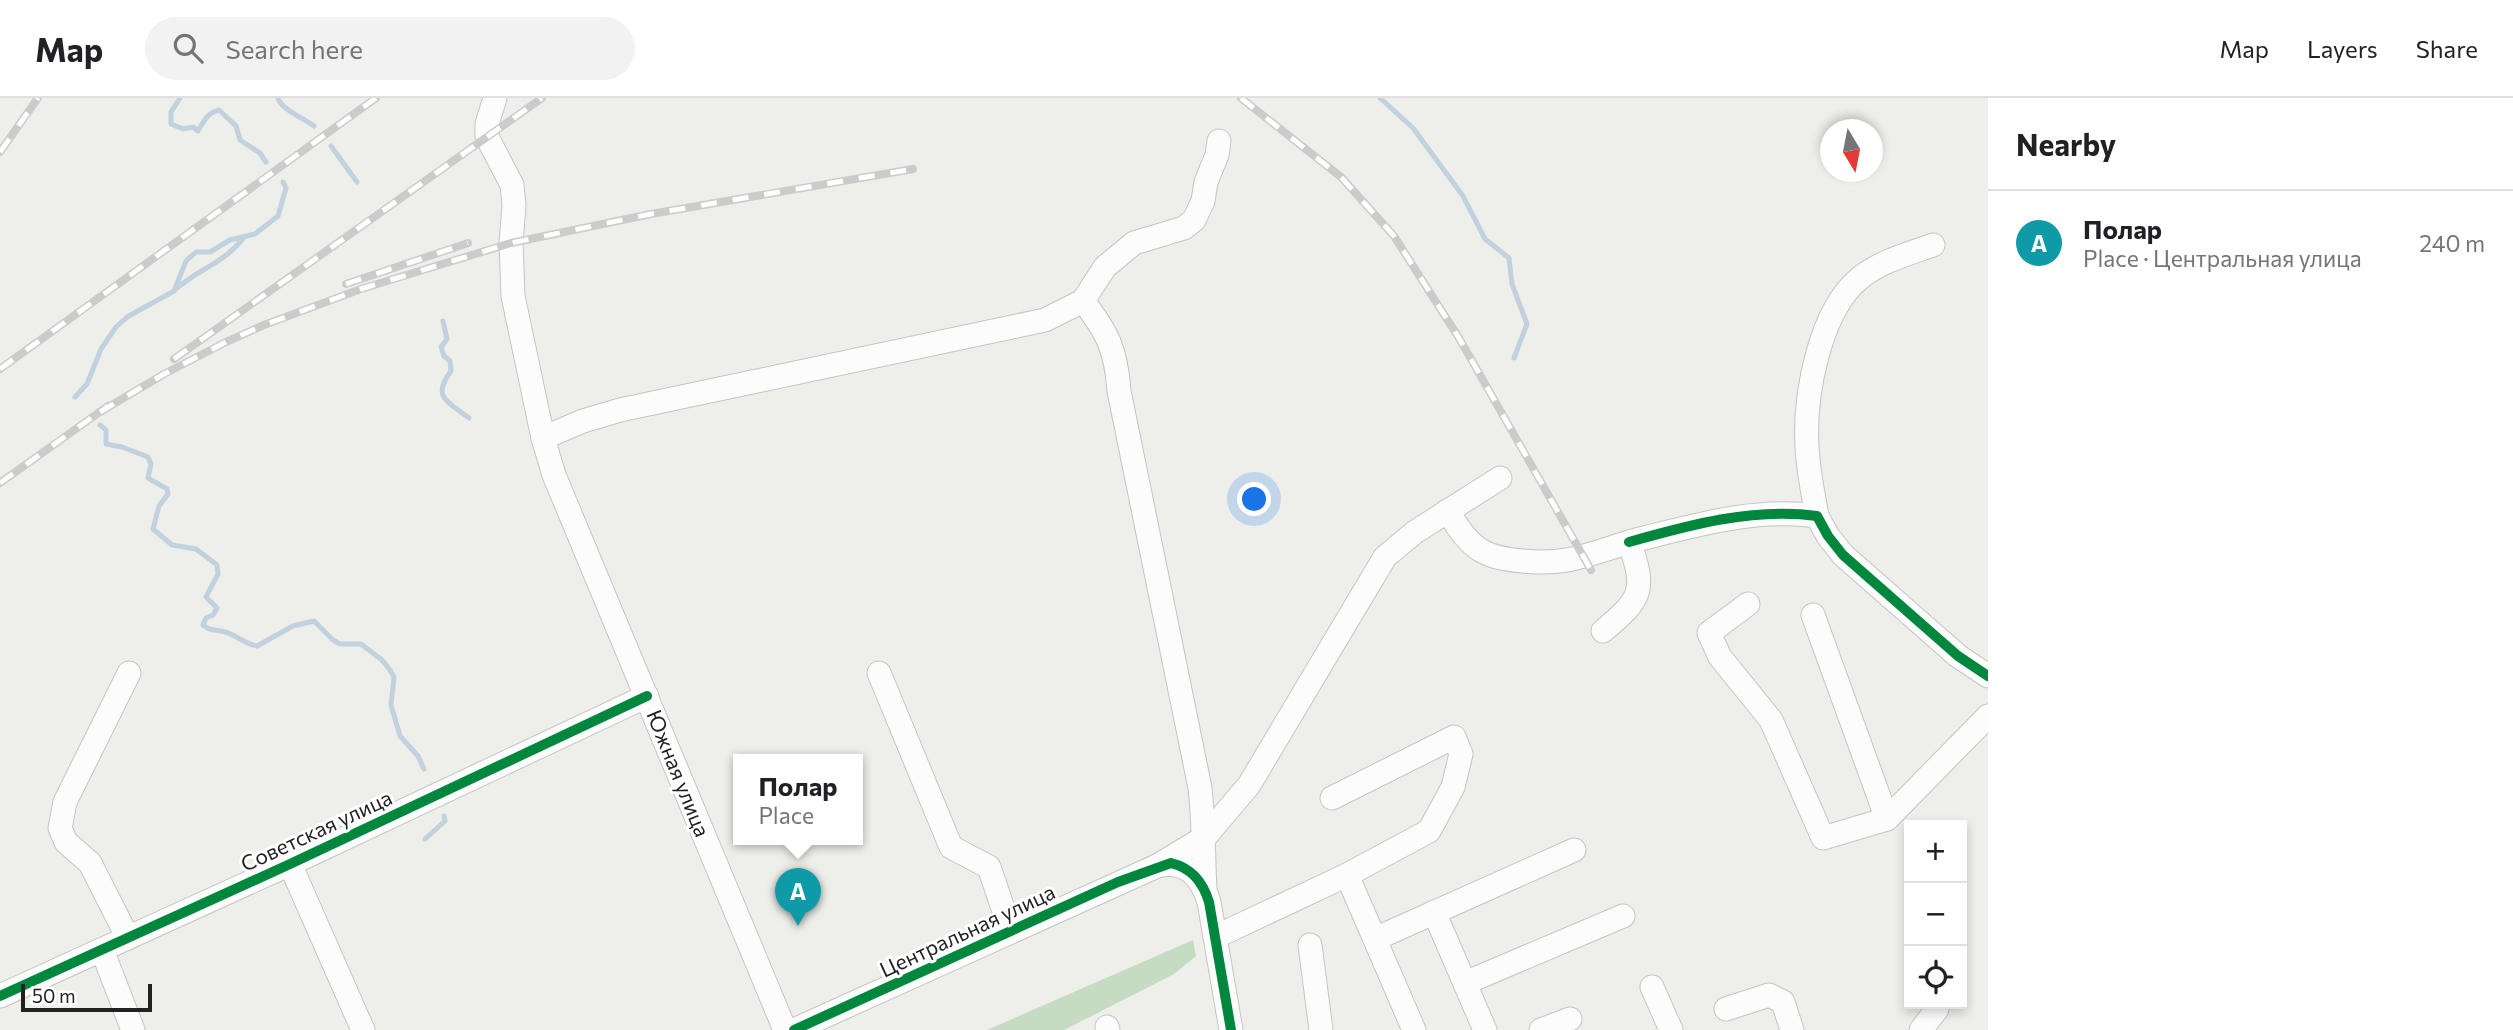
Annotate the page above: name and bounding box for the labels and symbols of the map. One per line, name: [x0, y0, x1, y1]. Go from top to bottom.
north arrow: [1820, 119, 1883, 182]
your location: [1237, 482, 1271, 516]
street label: Южная улица: [642, 706, 716, 840]
street label: Советская улица: [236, 784, 396, 876]
pin: A: [775, 868, 821, 926]
street label: Центральная улица: [875, 878, 1059, 982]
scale bar: [21, 981, 152, 1013]

